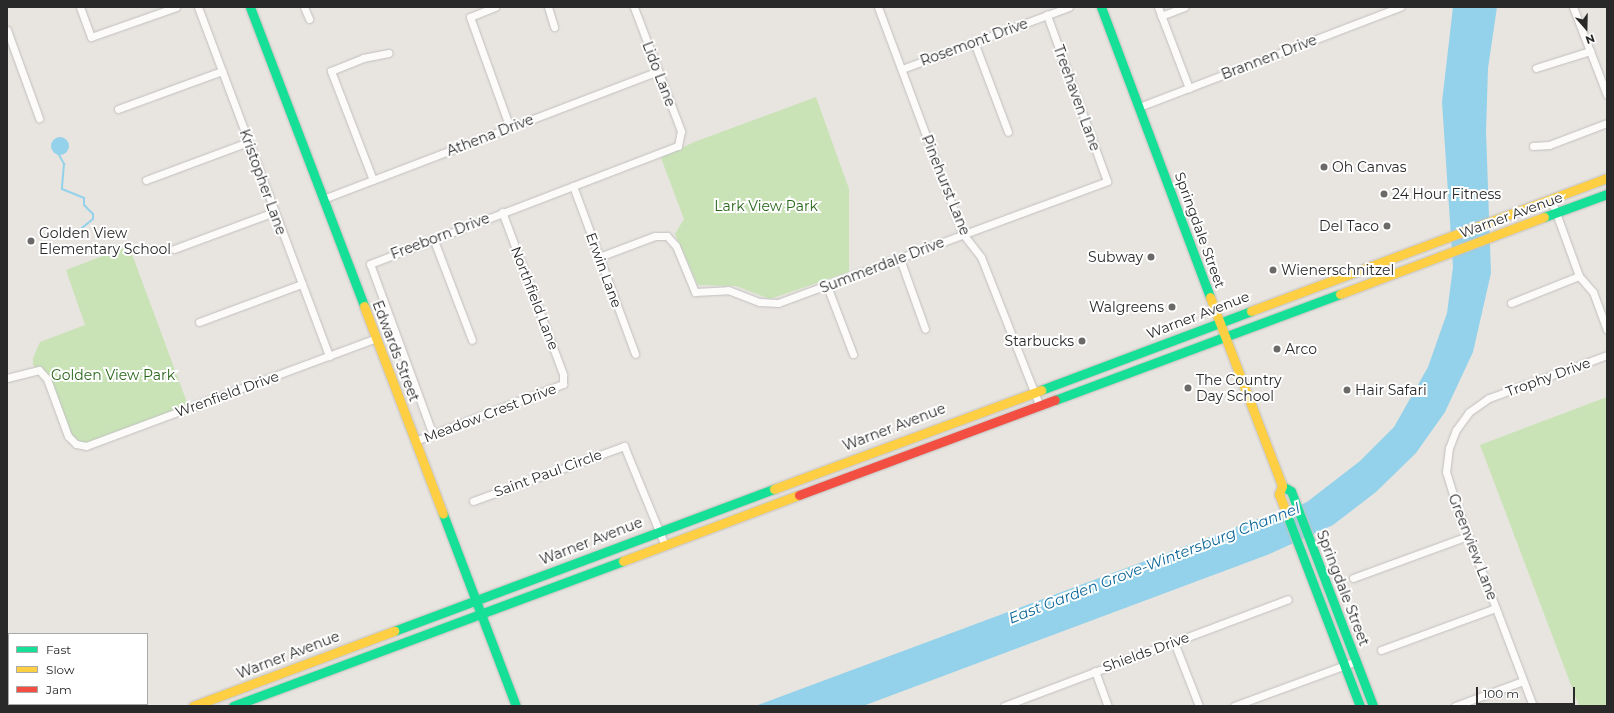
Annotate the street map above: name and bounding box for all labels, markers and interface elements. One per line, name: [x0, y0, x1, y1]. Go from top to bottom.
north arrow: [1566, 8, 1606, 48]
street label: Rosemont Drive: [918, 15, 1030, 69]
street label: Brannen Drive: [1219, 31, 1319, 83]
text: N: [1584, 31, 1597, 47]
street label: Lido Lane: [639, 39, 679, 109]
street label: Treehaven Lane: [1050, 43, 1104, 153]
street label: Athena Drive: [444, 111, 536, 159]
street label: Kristopher Lane: [236, 127, 290, 237]
street label: Pinehurst Lane: [918, 132, 974, 238]
place label: Oh Canvas: [1332, 159, 1407, 175]
marker: Oh Canvas: [1319, 162, 1329, 172]
street label: Springdale Street: [1171, 170, 1229, 290]
place label: 24 Hour Fitness: [1392, 186, 1501, 202]
marker: 24 Hour Fitness: [1379, 189, 1389, 199]
street label: Warner Avenue: [1457, 189, 1565, 241]
park label: Lark View Park: [714, 198, 818, 214]
street label: Freeborn Drive: [388, 209, 492, 263]
place label: Del Taco: [1319, 218, 1379, 234]
marker: Del Taco: [1382, 221, 1392, 231]
place label: Golden View Elementary School: [39, 225, 171, 258]
street label: Erwin Lane: [583, 230, 625, 310]
street label: Summerdale Drive: [817, 234, 947, 296]
marker: Golden View Elementary School: [26, 236, 36, 246]
street label: Northfield Lane: [508, 244, 562, 352]
place label: Subway: [1088, 249, 1143, 265]
marker: Subway: [1146, 252, 1156, 262]
place label: Wienerschnitzel: [1281, 262, 1394, 278]
marker: Wienerschnitzel: [1268, 265, 1278, 275]
street label: Warner Avenue: [1144, 288, 1252, 342]
street label: Edwards Street: [369, 298, 423, 404]
place label: Walgreens: [1089, 299, 1164, 315]
marker: Walgreens: [1167, 302, 1177, 312]
place label: Starbucks: [1005, 333, 1074, 349]
marker: Starbucks: [1077, 336, 1087, 346]
place label: Arco: [1285, 341, 1317, 357]
marker: Arco: [1272, 344, 1282, 354]
street label: Trophy Drive: [1503, 354, 1593, 400]
park label: Golden View Park: [51, 367, 175, 383]
street label: Wrenfield Drive: [173, 367, 281, 421]
place label: The Country Day School: [1196, 372, 1282, 404]
street label: Meadow Crest Drive: [421, 380, 559, 446]
place label: Hair Safari: [1355, 382, 1427, 398]
marker: The Country Day School: [1183, 383, 1193, 393]
marker: Hair Safari: [1342, 385, 1352, 395]
street label: Warner Avenue: [840, 400, 948, 454]
street label: Saint Paul Circle: [492, 446, 604, 500]
street label: Greenview Lane: [1445, 491, 1501, 603]
water label: East Garden Grove-Wintersburg Channel: [1006, 499, 1302, 627]
street label: Warner Avenue: [537, 514, 645, 568]
street label: Springdale Street: [1313, 528, 1373, 648]
street label: Warner Avenue: [234, 628, 342, 682]
street label: Shields Drive: [1101, 629, 1191, 675]
legend: [8, 633, 148, 705]
text: Fast: [46, 642, 71, 657]
text: Slow: [46, 662, 75, 677]
scale bar: [1478, 679, 1577, 705]
text: Jam: [46, 682, 72, 697]
text: 100 m: [1483, 686, 1519, 701]

